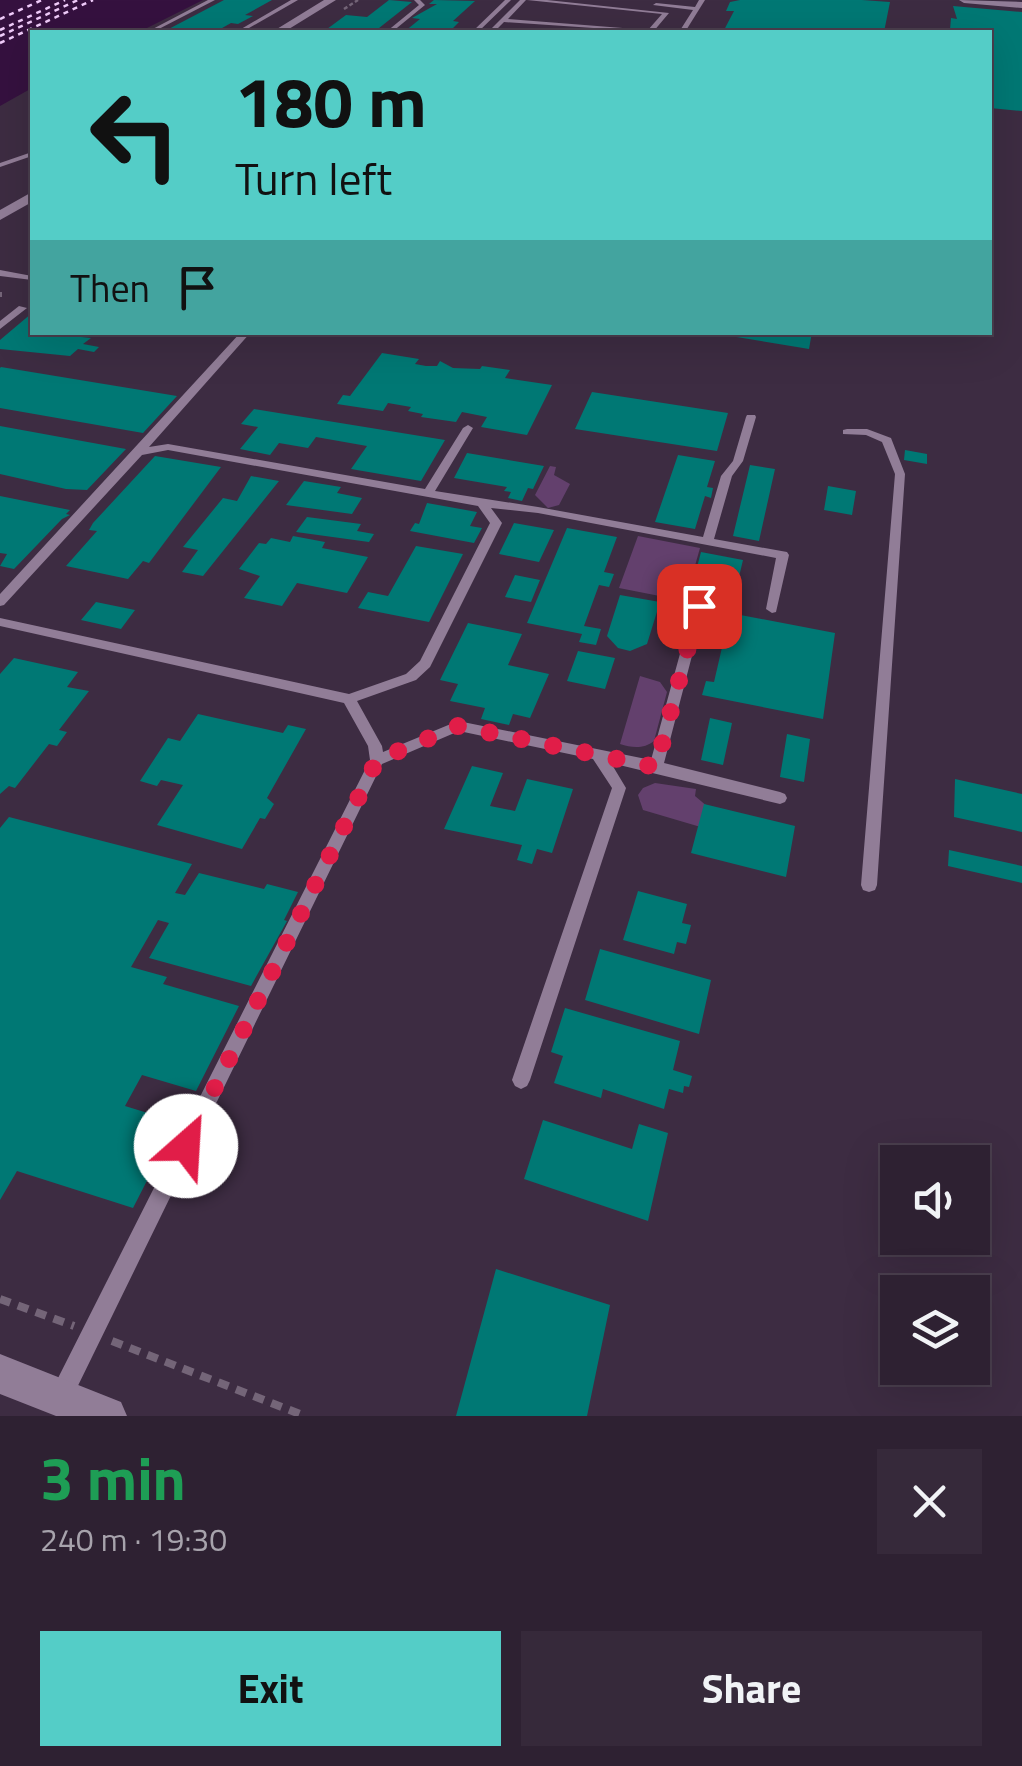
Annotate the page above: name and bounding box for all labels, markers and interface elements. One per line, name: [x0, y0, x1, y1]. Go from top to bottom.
text: 180 m: [235, 48, 427, 154]
icon: left: [70, 70, 200, 200]
text: Turn left: [235, 144, 392, 212]
text: Then: [70, 259, 150, 317]
icon: arrive: [170, 260, 225, 315]
pin: [657, 564, 742, 649]
icon: arrive: [672, 579, 727, 634]
position arrow: [134, 1094, 238, 1198]
map controls: [880, 1145, 990, 1385]
button: sound: [880, 1145, 990, 1255]
button: layers: [880, 1275, 990, 1385]
text: 3 min: [40, 1432, 186, 1523]
button: close: [877, 1449, 982, 1554]
text: 240 m · 19:30: [40, 1515, 227, 1563]
button: Exit: [40, 1631, 501, 1746]
button: Share: [521, 1631, 982, 1746]

